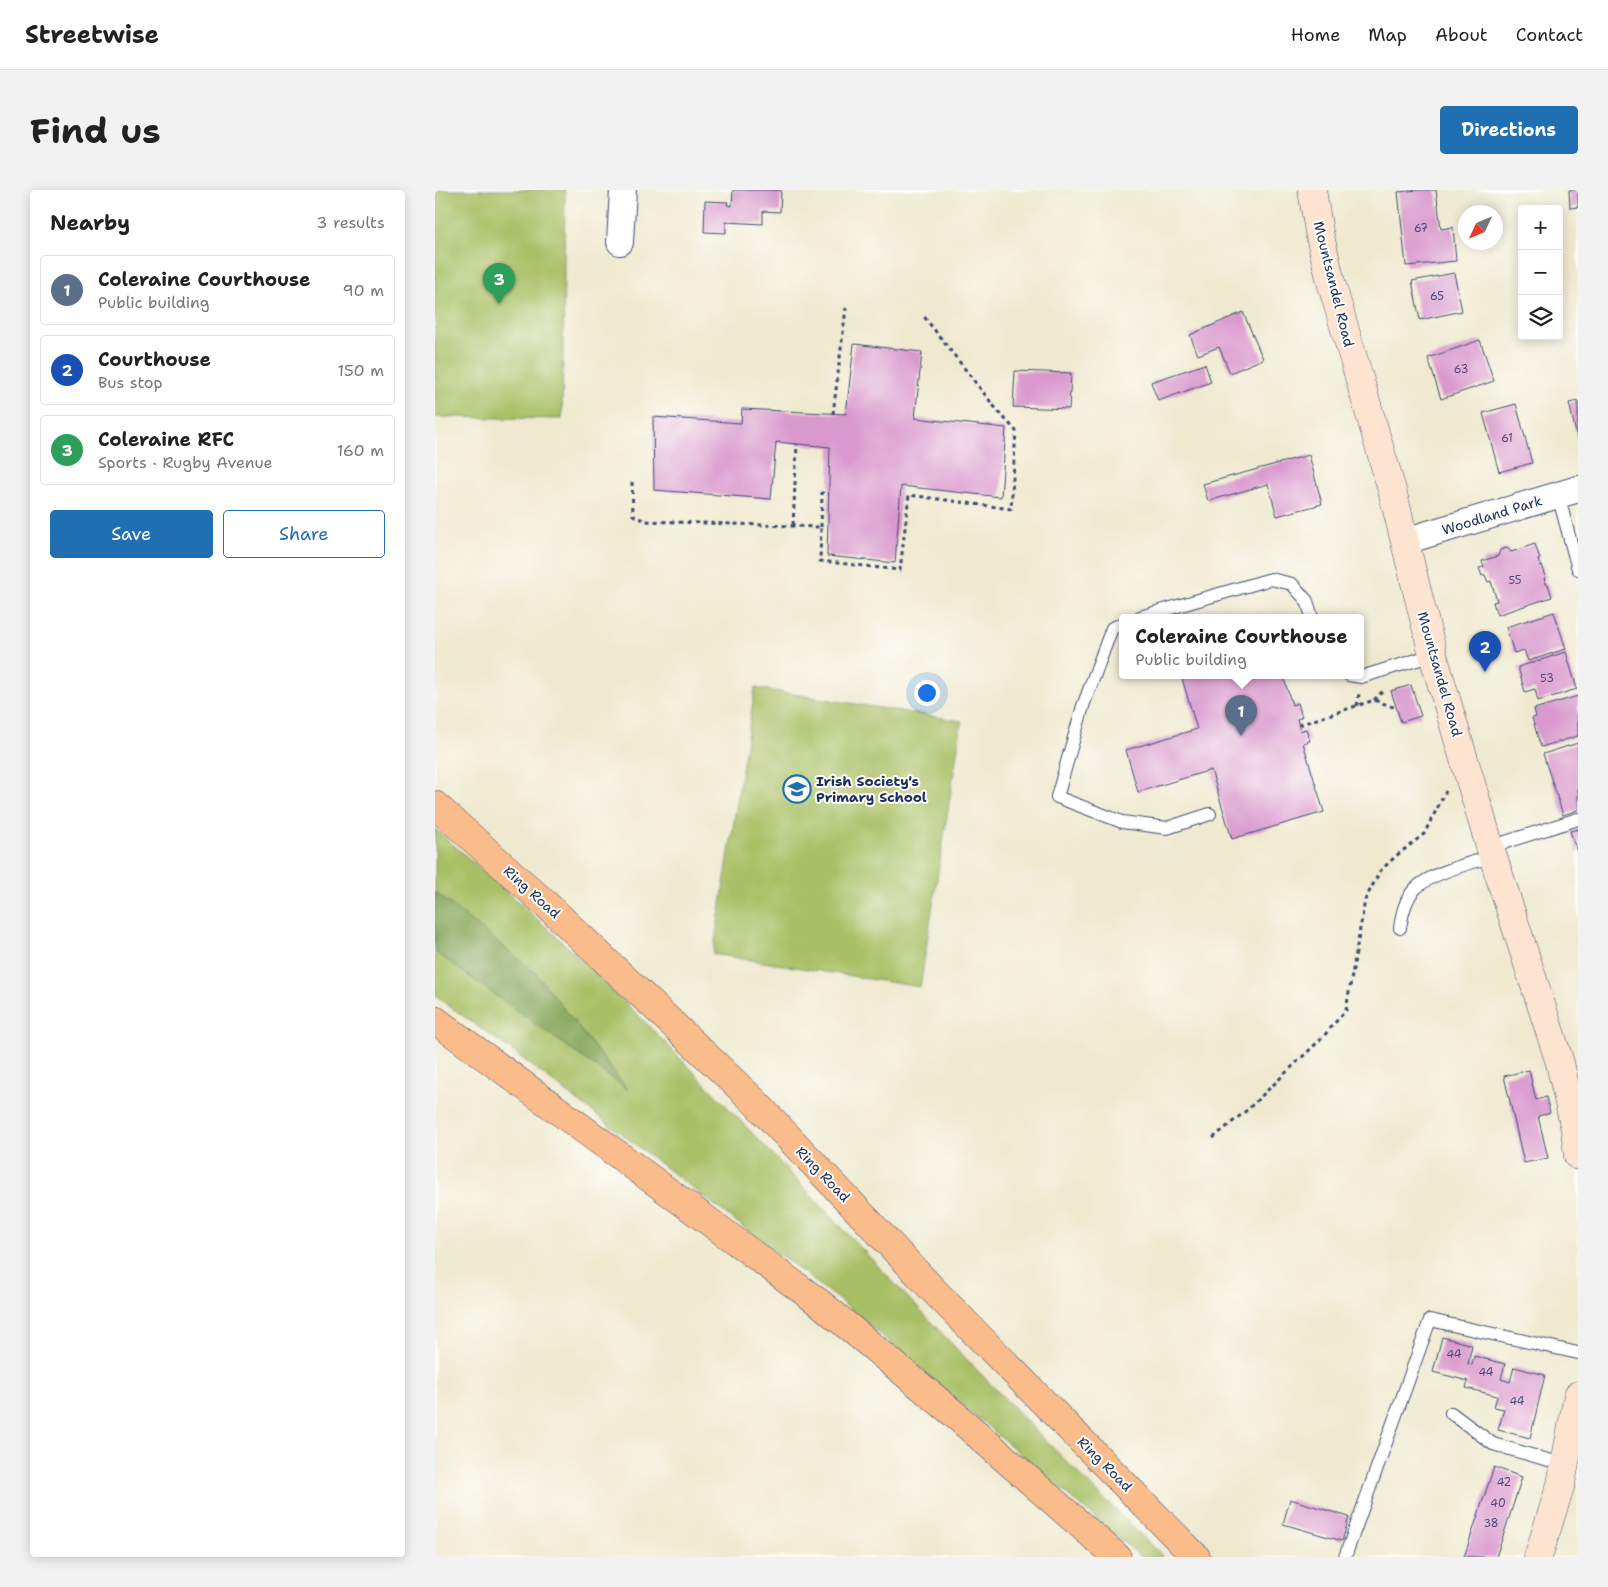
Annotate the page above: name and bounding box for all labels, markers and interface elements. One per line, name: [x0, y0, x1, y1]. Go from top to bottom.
text: Streetwise: [25, 19, 159, 51]
text: Home: [1291, 23, 1340, 47]
text: Map: [1368, 23, 1407, 47]
text: About: [1435, 23, 1488, 47]
text: Contact: [1516, 23, 1583, 47]
button: Directions: [1440, 106, 1578, 154]
text: Find us: [30, 107, 161, 154]
north arrow: [1458, 205, 1503, 250]
map controls: [1518, 205, 1563, 340]
button: +: [1518, 205, 1563, 250]
text: Nearby: [50, 209, 130, 237]
text: 3 results: [316, 212, 385, 233]
street label: Mountsandel Road: [1310, 219, 1358, 349]
house number: 67: [1414, 221, 1428, 236]
button: −: [1518, 250, 1563, 295]
pin: 3: [483, 263, 515, 304]
text: Coleraine Courthouse: [98, 267, 310, 292]
text: 1: [63, 280, 71, 301]
text: 90 m: [343, 280, 384, 301]
house number: 65: [1430, 289, 1444, 304]
text: Public building: [98, 292, 210, 313]
button: layers: [1518, 295, 1563, 340]
text: Courthouse: [98, 347, 211, 372]
text: 2: [61, 360, 73, 381]
text: 150 m: [337, 360, 384, 381]
house number: 63: [1454, 362, 1468, 377]
text: Bus stop: [98, 372, 163, 393]
text: Coleraine RFC: [98, 427, 234, 452]
house number: 61: [1501, 431, 1513, 446]
text: 3: [61, 440, 73, 461]
text: 160 m: [337, 440, 384, 461]
text: Sports · Rugby Avenue: [98, 452, 273, 473]
street label: Woodland Park: [1440, 491, 1544, 539]
button: Save: [50, 510, 213, 558]
button: Share: [223, 510, 385, 558]
house number: 55: [1508, 573, 1522, 588]
street label: Mountsandel Road: [1414, 609, 1466, 739]
popup: [1119, 614, 1364, 679]
text: Coleraine Courthouse: [1135, 624, 1348, 649]
pin: 2: [1469, 631, 1501, 672]
text: Public building: [1135, 649, 1247, 670]
house number: 53: [1540, 671, 1554, 686]
your location: [914, 680, 940, 706]
pin: 1: [1225, 695, 1257, 736]
place label: Irish Society's Primary School: [816, 772, 927, 806]
school or university icon: Irish Society's Primary School: [782, 774, 812, 804]
street label: Ring Road: [500, 862, 564, 922]
street label: Ring Road: [792, 1142, 854, 1206]
house number: 44: [1446, 1347, 1462, 1362]
house number: 44: [1478, 1365, 1494, 1380]
house number: 44: [1509, 1394, 1525, 1409]
street label: Ring Road: [1074, 1433, 1136, 1495]
house number: 42: [1497, 1475, 1511, 1490]
house number: 40: [1490, 1496, 1506, 1511]
house number: 38: [1483, 1516, 1499, 1531]

